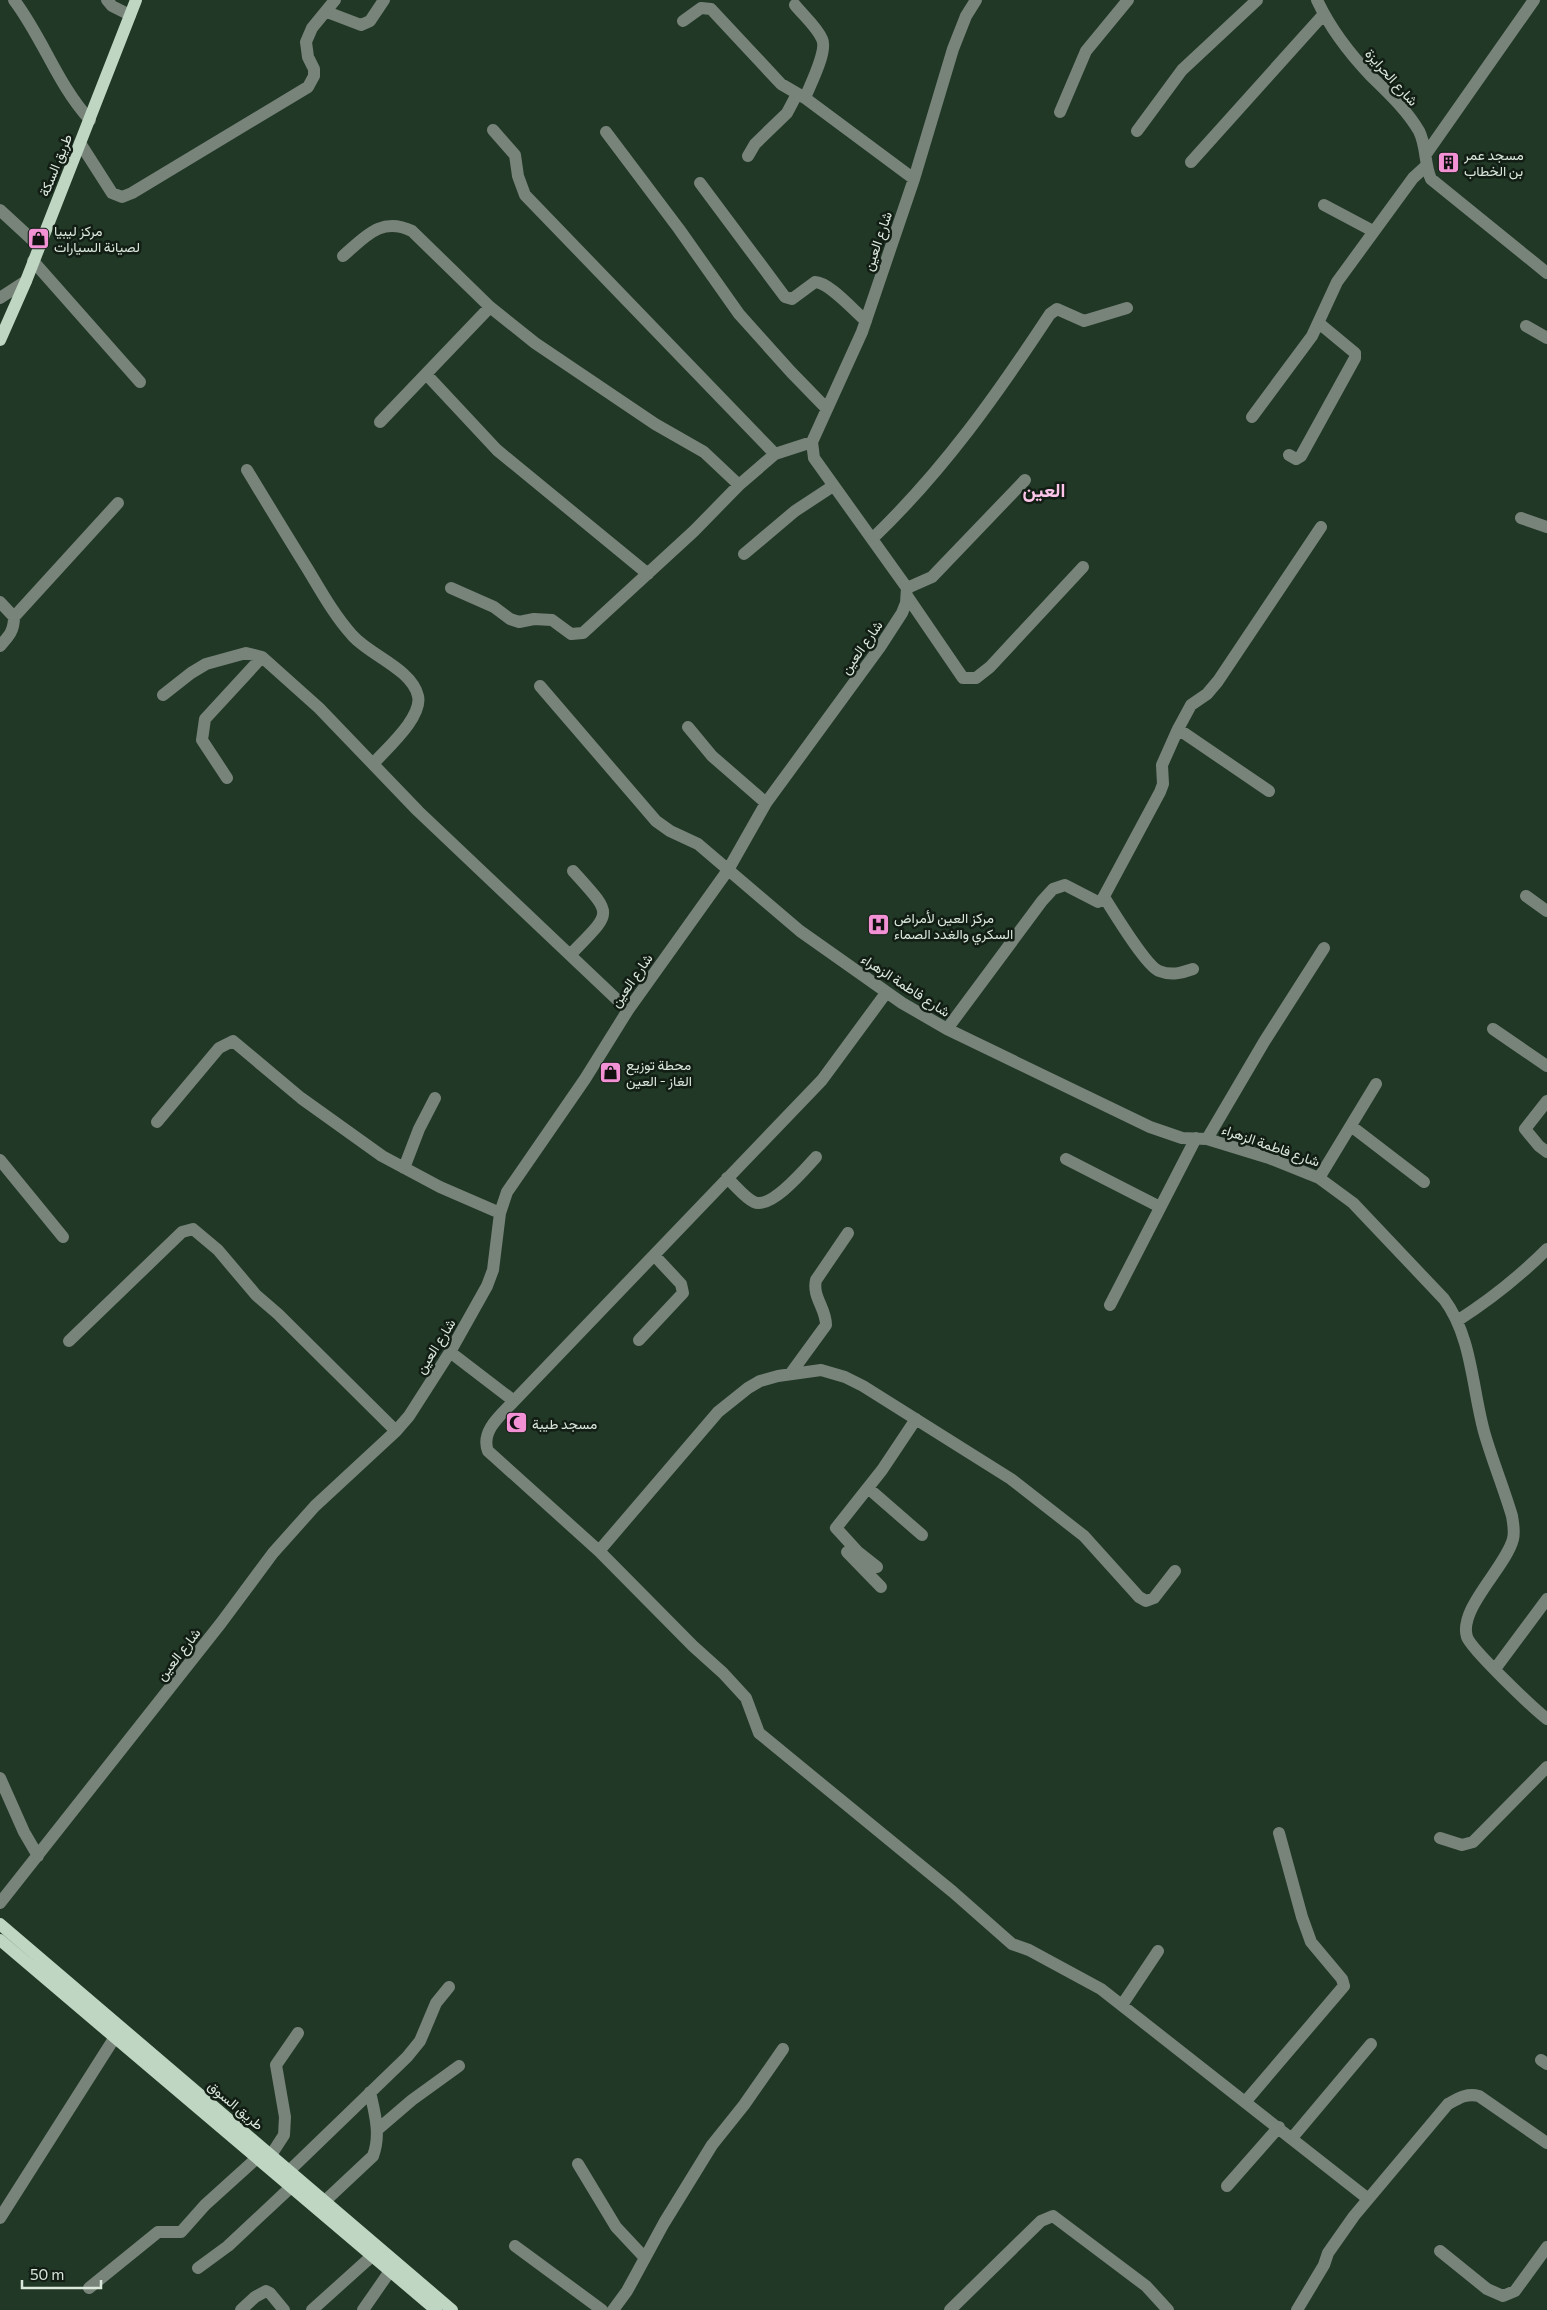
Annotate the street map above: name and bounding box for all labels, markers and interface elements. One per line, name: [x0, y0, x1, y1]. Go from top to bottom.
street label: شارع الحرايزة: [1360, 45, 1422, 111]
street label: طريق السكة: [35, 131, 76, 199]
place label: مسجد عمر بن الخطاب: [1463, 146, 1524, 180]
building icon: مسجد عمر بن الخطاب: [1436, 150, 1460, 174]
street label: شارع العين: [859, 209, 898, 274]
place label: مركز ليبيا لصيانة السيارات: [54, 222, 140, 256]
shop icon: مركز ليبيا لصيانة السيارات: [26, 226, 50, 250]
district label: العين: [1023, 478, 1065, 502]
street label: شارع العين: [836, 617, 888, 679]
place label: مركز العين لأمراض السكري والغدد الصماء: [894, 909, 1013, 946]
hospital icon: مركز العين لأمراض السكري والغدد الصماء: [866, 913, 890, 937]
street label: شارع العين: [606, 950, 658, 1012]
street label: شارع فاطمة الزهراء: [857, 950, 954, 1023]
place label: محطة توزيع الغاز - العين: [626, 1056, 692, 1090]
shop icon: محطة توزيع الغاز - العين: [598, 1060, 622, 1084]
street label: شارع فاطمة الزهراء: [1219, 1120, 1322, 1173]
street label: شارع العين: [411, 1315, 461, 1378]
mosque icon: مسجد طيبة: [504, 1411, 528, 1435]
place label: مسجد طيبة: [532, 1415, 597, 1433]
street label: شارع العين: [152, 1624, 206, 1685]
street label: طريق السوق: [204, 2077, 267, 2134]
scale bar: [22, 2258, 101, 2290]
text: 50 m: [30, 2265, 64, 2283]

